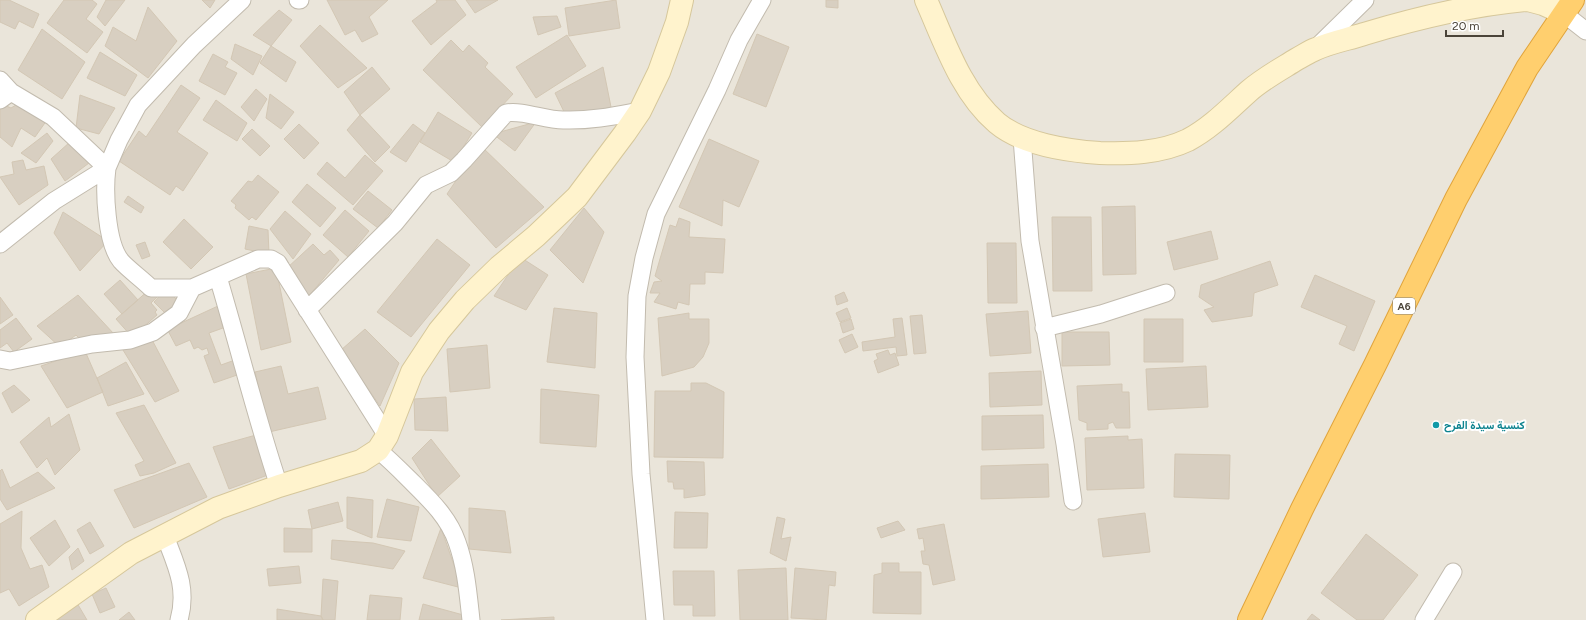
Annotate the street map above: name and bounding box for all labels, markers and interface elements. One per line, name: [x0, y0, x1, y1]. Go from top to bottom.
scale bar: [1446, 12, 1503, 38]
text: 20 m: [1452, 19, 1480, 33]
road number: A6: [1393, 298, 1415, 314]
place label: كنسية سيدة الفرح: [1444, 419, 1525, 433]
marker: كنسية سيدة الفرح: [1431, 420, 1441, 430]

